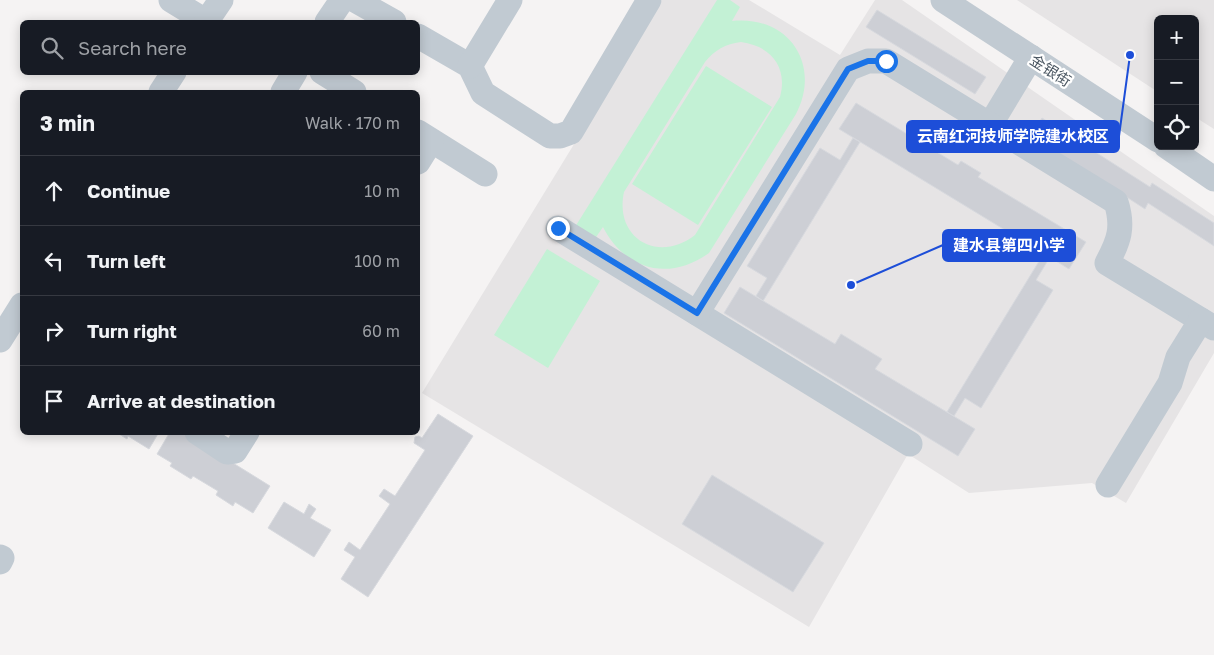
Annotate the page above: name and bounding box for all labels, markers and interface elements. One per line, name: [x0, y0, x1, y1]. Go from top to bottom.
map controls: [1154, 15, 1199, 150]
button: +: [1154, 15, 1199, 60]
search box: [20, 20, 420, 75]
icon: search: [38, 34, 66, 62]
text: Search here: [78, 36, 187, 59]
route start: [875, 50, 898, 73]
street label: 金银街: [1027, 50, 1075, 90]
button: −: [1154, 60, 1199, 105]
button: locate: [1154, 105, 1199, 150]
text: 3 min: [40, 110, 95, 136]
text: Walk · 170 m: [305, 113, 400, 133]
callout: 云南红河技师学院建水校区: [907, 121, 1119, 152]
text: 云南红河技师学院建水校区: [917, 126, 1109, 146]
icon: ahead: [40, 177, 68, 205]
text: Continue: [87, 179, 170, 202]
text: 10 m: [364, 181, 400, 201]
route end: [547, 217, 570, 240]
callout: 建水县第四小学: [943, 230, 1075, 261]
text: 建水县第四小学: [953, 235, 1065, 255]
icon: left: [40, 247, 68, 275]
text: Turn left: [87, 249, 166, 272]
text: 100 m: [354, 251, 400, 271]
icon: right: [40, 317, 68, 345]
text: Turn right: [87, 319, 177, 342]
text: 60 m: [362, 321, 400, 341]
icon: arrive: [40, 387, 68, 415]
text: Arrive at destination: [87, 389, 275, 412]

